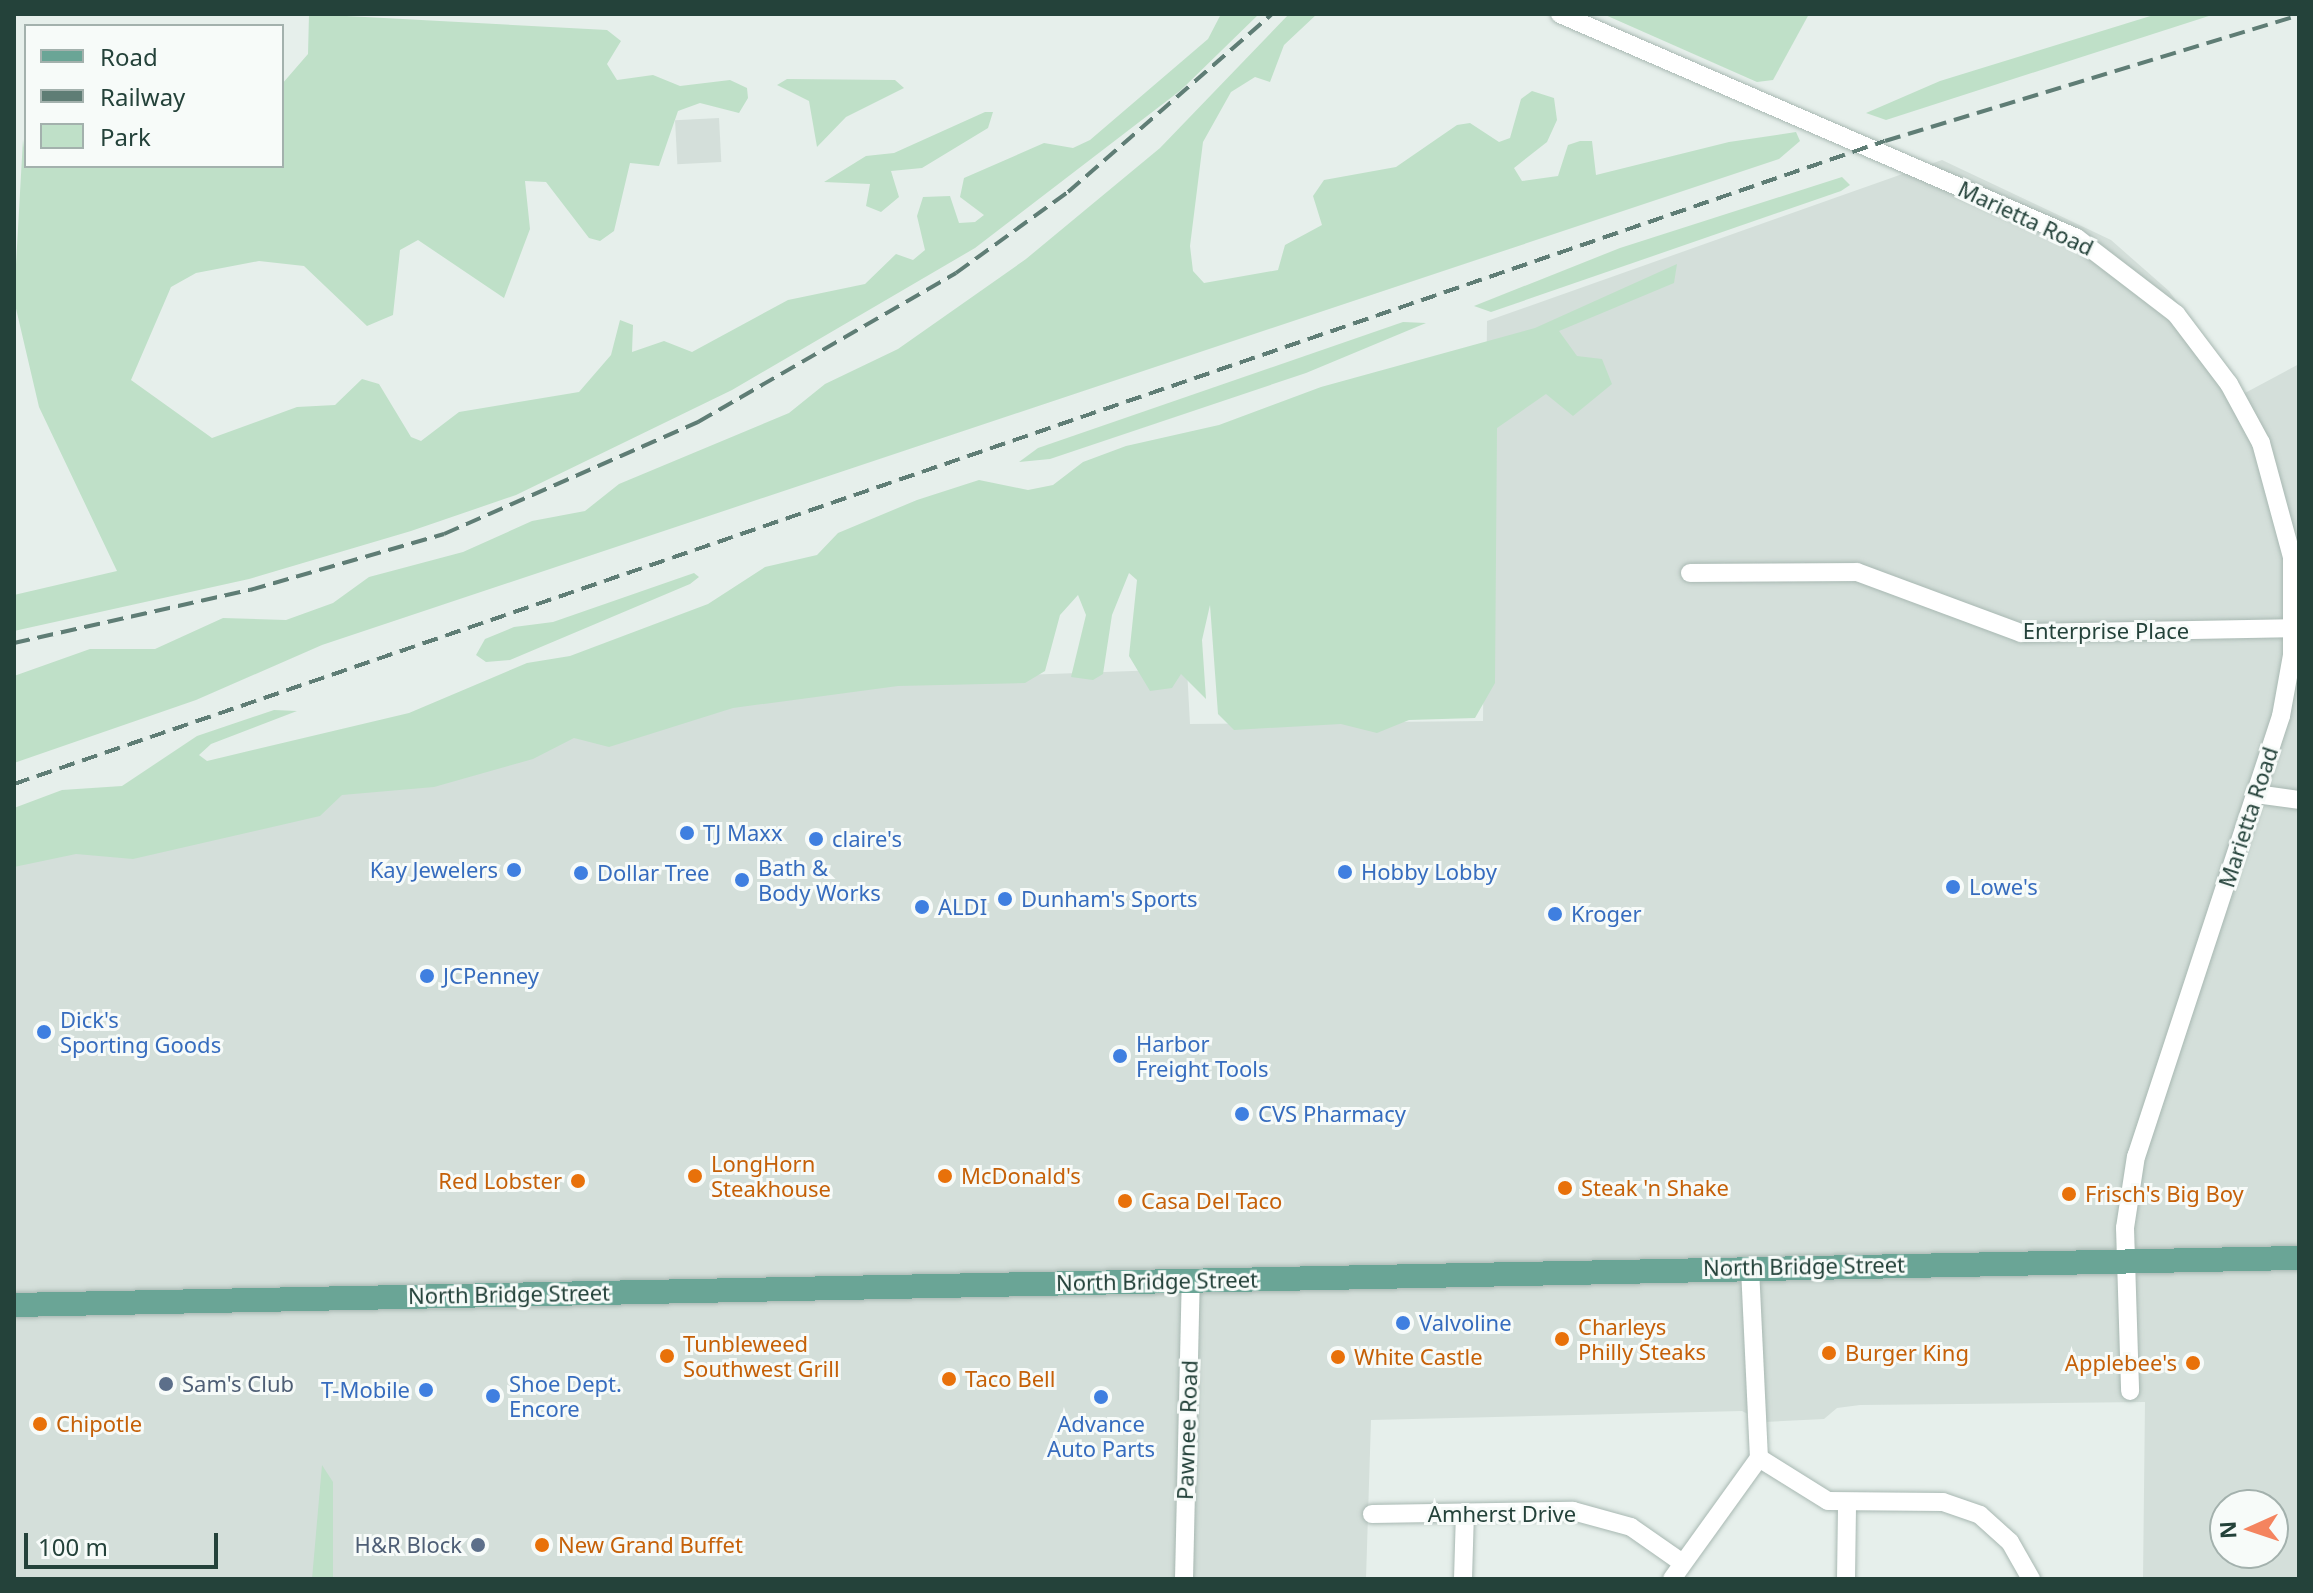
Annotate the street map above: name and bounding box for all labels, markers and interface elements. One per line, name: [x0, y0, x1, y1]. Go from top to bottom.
legend: [24, 24, 284, 168]
text: Road: [100, 40, 158, 73]
text: Railway: [100, 80, 185, 113]
text: Park: [100, 120, 151, 153]
street label: Marietta Road: [1954, 175, 2098, 261]
street label: Enterprise Place: [2023, 618, 2189, 644]
street label: Marietta Road: [2213, 743, 2283, 891]
place label: TJ Maxx: [703, 820, 783, 846]
marker: TJ Maxx: [678, 824, 696, 842]
place label: claire's: [832, 826, 902, 852]
marker: claire's: [807, 830, 825, 848]
place label: Bath & Body Works: [758, 854, 881, 906]
place label: Kay Jewelers: [370, 857, 498, 883]
place label: Hobby Lobby: [1361, 859, 1497, 885]
place label: Dollar Tree: [597, 860, 709, 886]
marker: Kay Jewelers: [505, 861, 523, 879]
marker: Hobby Lobby: [1336, 863, 1354, 881]
marker: Dollar Tree: [572, 864, 590, 882]
marker: Bath & Body Works: [733, 871, 751, 889]
place label: Lowe's: [1969, 874, 2038, 900]
marker: Lowe's: [1944, 878, 1962, 896]
place label: Dunham's Sports: [1021, 886, 1198, 912]
marker: Dunham's Sports: [996, 890, 1014, 908]
place label: ALDI: [938, 894, 987, 920]
marker: ALDI: [913, 898, 931, 916]
place label: Kroger: [1571, 901, 1642, 927]
marker: Kroger: [1546, 905, 1564, 923]
place label: JCPenney: [443, 963, 539, 989]
marker: JCPenney: [418, 967, 436, 985]
place label: Dick's Sporting Goods: [60, 1006, 221, 1058]
marker: Dick's Sporting Goods: [35, 1023, 53, 1041]
place label: Harbor Freight Tools: [1136, 1030, 1268, 1082]
marker: Harbor Freight Tools: [1111, 1047, 1129, 1065]
place label: CVS Pharmacy: [1258, 1101, 1406, 1127]
marker: CVS Pharmacy: [1233, 1105, 1251, 1123]
place label: LongHorn Steakhouse: [711, 1150, 831, 1202]
place label: McDonald's: [961, 1163, 1081, 1189]
marker: LongHorn Steakhouse: [686, 1167, 704, 1185]
marker: McDonald's: [936, 1167, 954, 1185]
place label: Red Lobster: [438, 1168, 562, 1194]
marker: Red Lobster: [569, 1172, 587, 1190]
place label: Steak 'n Shake: [1581, 1175, 1729, 1201]
marker: Steak 'n Shake: [1556, 1179, 1574, 1197]
place label: Frisch's Big Boy: [2085, 1181, 2244, 1207]
marker: Frisch's Big Boy: [2060, 1185, 2078, 1203]
place label: Casa Del Taco: [1141, 1188, 1282, 1214]
marker: Casa Del Taco: [1116, 1192, 1134, 1210]
street label: North Bridge Street: [1703, 1251, 1905, 1281]
street label: North Bridge Street: [1056, 1266, 1258, 1296]
street label: North Bridge Street: [408, 1279, 610, 1309]
place label: Valvoline: [1419, 1310, 1512, 1336]
place label: Charleys Philly Steaks: [1578, 1313, 1706, 1364]
marker: Valvoline: [1394, 1314, 1412, 1332]
place label: Tunbleweed Southwest Grill: [683, 1330, 840, 1382]
marker: Charleys Philly Steaks: [1553, 1330, 1571, 1348]
place label: Burger King: [1845, 1340, 1969, 1366]
place label: White Castle: [1354, 1344, 1483, 1370]
marker: Burger King: [1820, 1344, 1838, 1362]
marker: Tunbleweed Southwest Grill: [658, 1347, 676, 1365]
marker: White Castle: [1329, 1348, 1347, 1366]
place label: Applebee's: [2065, 1350, 2177, 1376]
marker: Applebee's: [2184, 1354, 2202, 1372]
street label: Pawnee Road: [1171, 1360, 1203, 1500]
place label: Taco Bell: [965, 1366, 1055, 1392]
place label: Shoe Dept. Encore: [509, 1370, 622, 1422]
marker: Taco Bell: [940, 1370, 958, 1388]
place label: Sam's Club: [182, 1371, 294, 1397]
marker: Sam's Club: [157, 1375, 175, 1393]
place label: T-Mobile: [321, 1377, 410, 1403]
marker: T-Mobile: [417, 1381, 435, 1399]
marker: Shoe Dept. Encore: [484, 1387, 502, 1405]
marker: Advance Auto Parts: [1092, 1388, 1110, 1406]
place label: Advance Auto Parts: [1047, 1410, 1155, 1462]
place label: Chipotle: [56, 1411, 142, 1437]
marker: Chipotle: [31, 1415, 49, 1433]
north arrow: [2209, 1489, 2289, 1569]
street label: Amherst Drive: [1428, 1501, 1576, 1527]
scale bar: [28, 1517, 222, 1567]
text: N: [2212, 1520, 2242, 1540]
text: 100 m: [38, 1530, 108, 1563]
place label: H&R Block: [355, 1532, 462, 1558]
place label: New Grand Buffet: [558, 1532, 743, 1558]
marker: H&R Block: [469, 1536, 487, 1554]
marker: New Grand Buffet: [533, 1536, 551, 1554]

